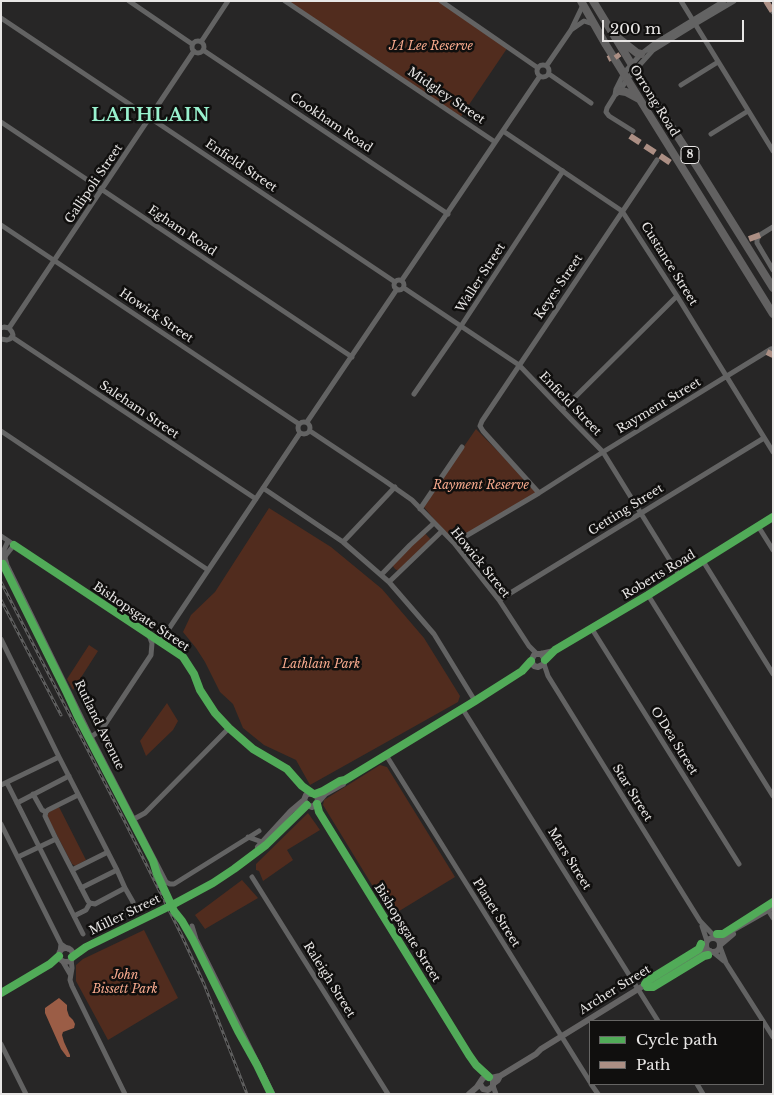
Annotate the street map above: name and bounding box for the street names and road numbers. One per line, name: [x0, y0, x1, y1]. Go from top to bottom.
street label: Orrong Road: [626, 63, 682, 139]
street label: Midgley Street: [405, 65, 487, 127]
street label: Cookham Road: [287, 90, 375, 156]
street label: Enfield Street: [202, 137, 280, 195]
street label: Gallipoli Street: [62, 142, 126, 226]
road number: 8: [681, 146, 699, 164]
street label: Egham Road: [145, 203, 219, 259]
street label: Custance Street: [638, 220, 700, 308]
street label: Waller Street: [453, 241, 509, 315]
street label: Keyes Street: [532, 252, 586, 322]
street label: Howick Street: [116, 286, 196, 346]
street label: Enfield Street: [536, 369, 604, 439]
street label: Rayment Street: [614, 375, 704, 437]
street label: Saleham Street: [97, 378, 181, 442]
street label: Getting Street: [586, 481, 666, 539]
street label: Howick Street: [447, 525, 513, 601]
street label: Roberts Road: [620, 547, 698, 603]
street label: Bishopsgate Street: [90, 579, 192, 655]
street label: Rutland Avenue: [71, 678, 127, 772]
street label: O'Dea Street: [647, 704, 701, 778]
street label: Star Street: [609, 762, 655, 824]
street label: Mars Street: [544, 825, 594, 893]
street label: Planet Street: [469, 876, 523, 950]
street label: Bishopsgate Street: [371, 881, 443, 985]
street label: Miller Street: [87, 892, 163, 938]
street label: Raleigh Street: [300, 940, 358, 1020]
street label: Archer Street: [577, 962, 653, 1018]

